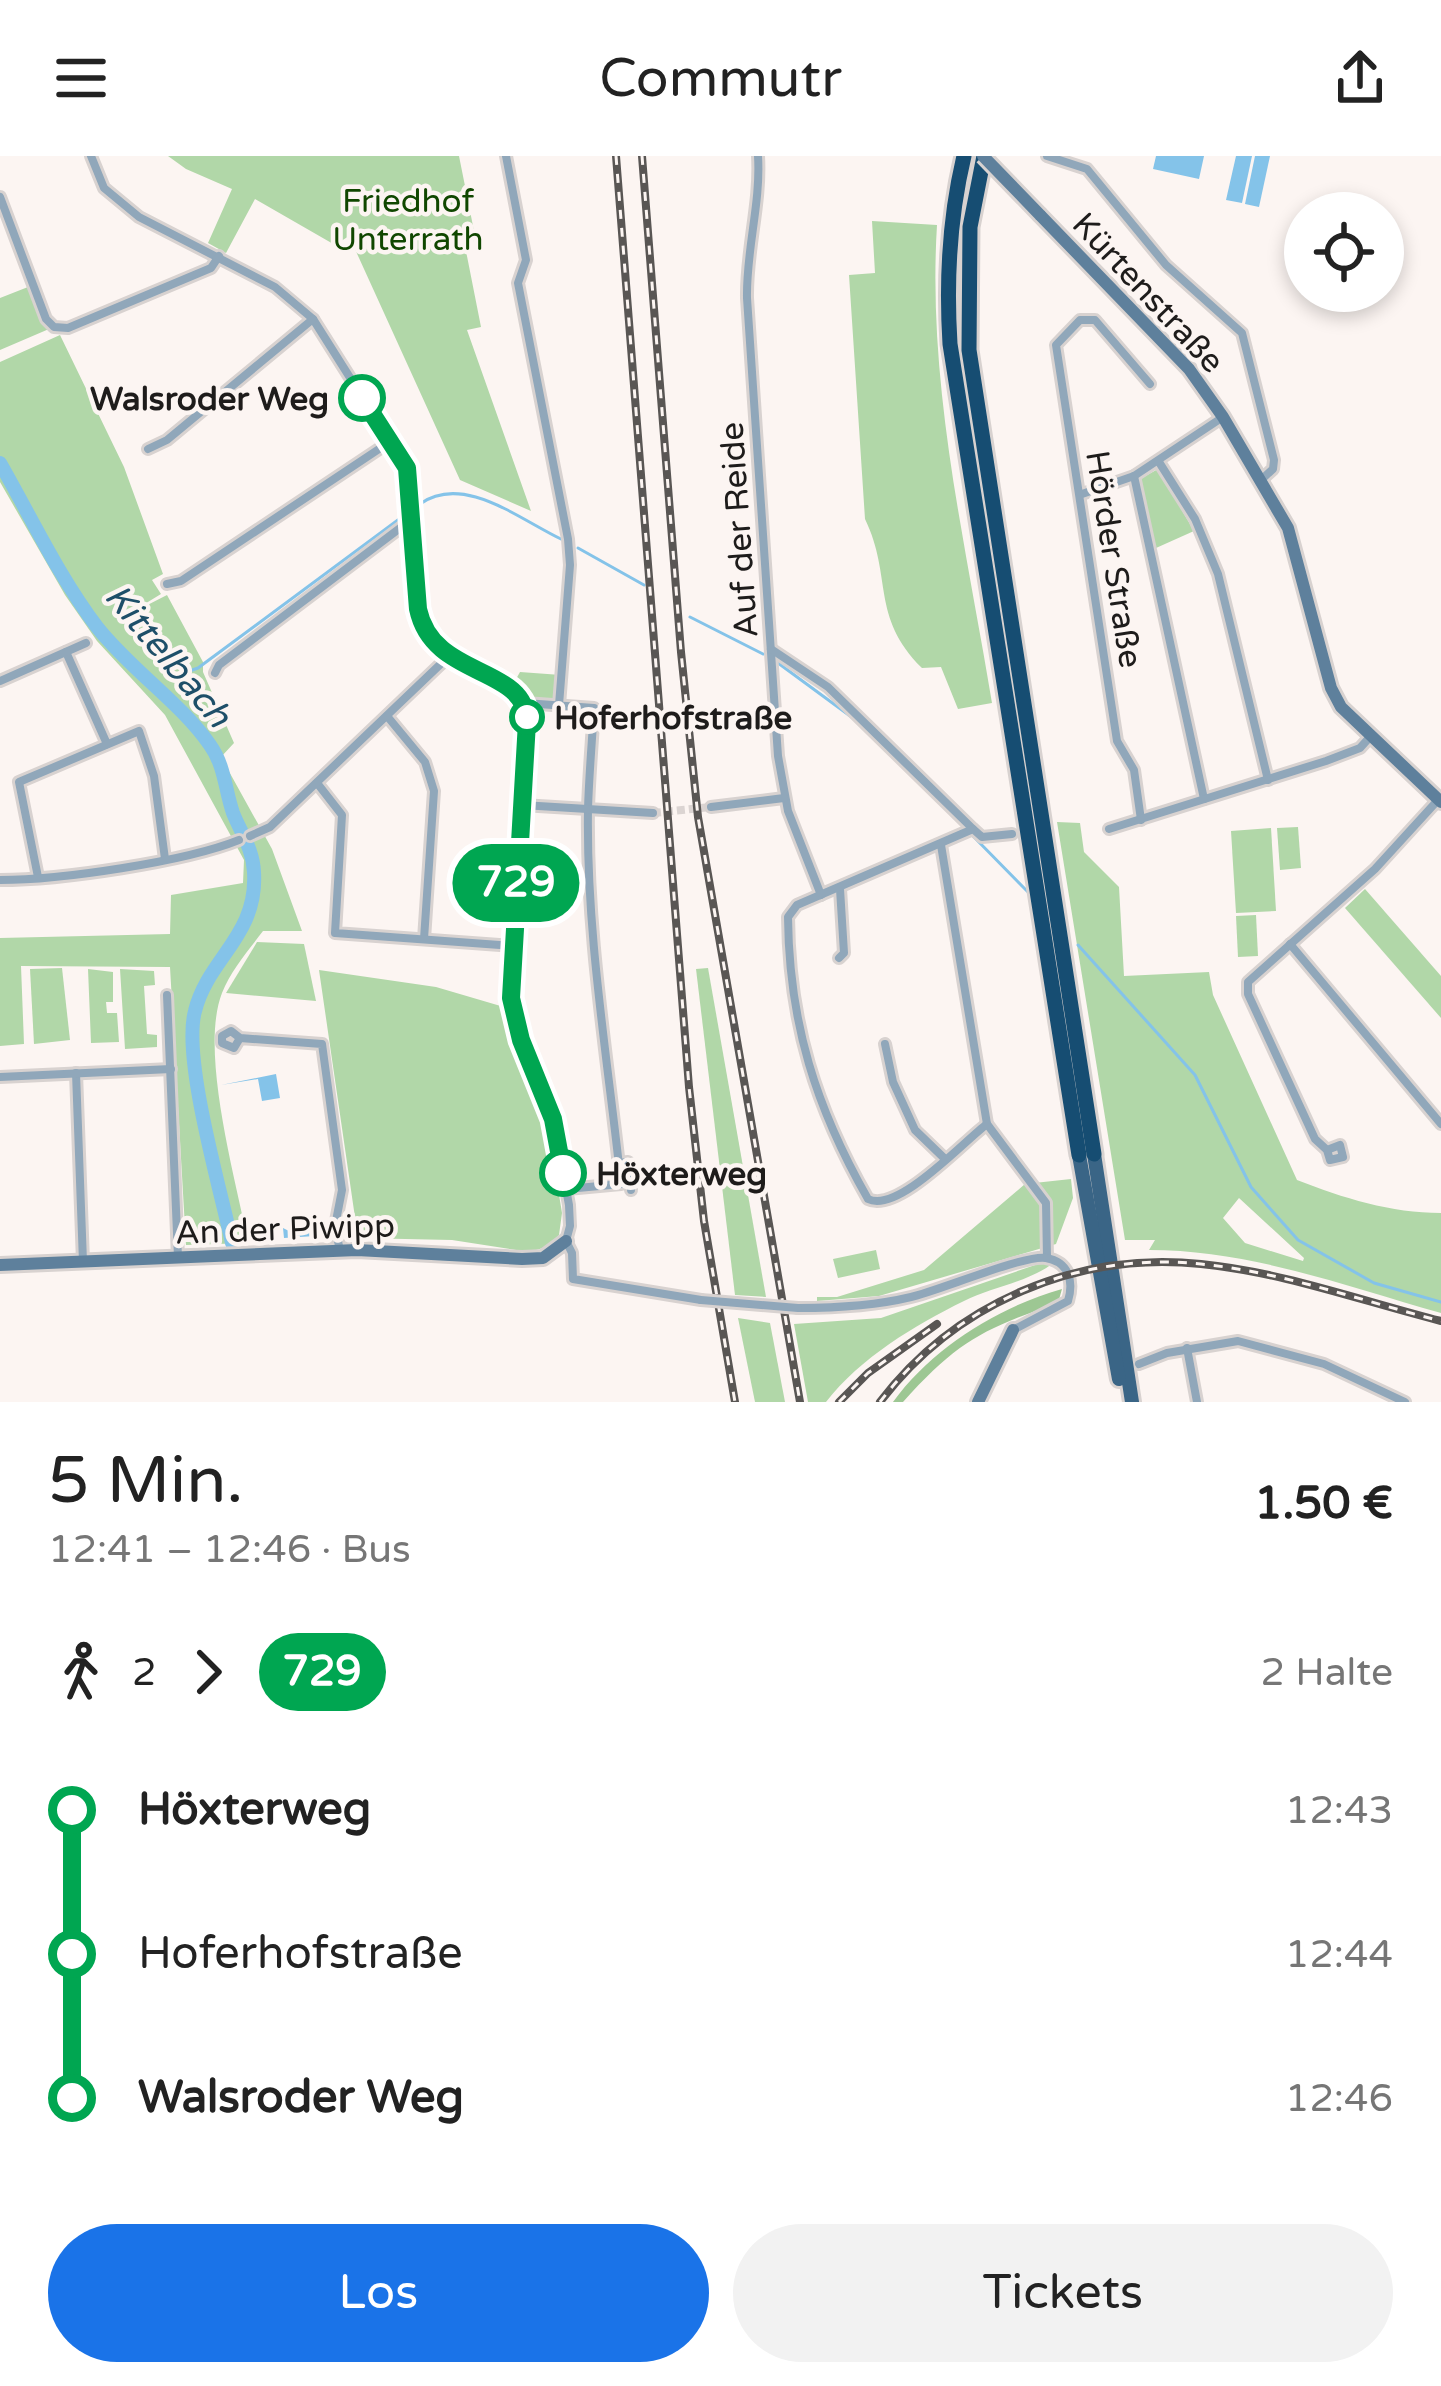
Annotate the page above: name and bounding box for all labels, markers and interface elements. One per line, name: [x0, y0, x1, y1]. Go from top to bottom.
icon: menu: [48, 45, 114, 111]
icon: share: [1327, 45, 1393, 111]
text: Commutr: [599, 46, 842, 111]
park label: Friedhof Unterrath: [332, 182, 484, 259]
map controls: [1284, 192, 1404, 312]
button: locate: [1284, 192, 1404, 312]
street label: Kürtenstraße: [1064, 205, 1232, 381]
marker: Walsroder Weg: [340, 376, 384, 420]
place label: Walsroder Weg: [90, 380, 329, 419]
street label: Auf der Reide: [713, 421, 766, 639]
street label: Hörder Straße: [1077, 448, 1150, 671]
water label: Kittelbach: [96, 576, 241, 737]
place label: Hoferhofstraße: [554, 699, 792, 738]
marker: Hoferhofstraße: [511, 701, 543, 733]
line badge: 729: [447, 844, 585, 922]
text: 729: [476, 857, 556, 908]
marker: Höxterweg: [541, 1151, 585, 1195]
place label: Höxterweg: [596, 1155, 767, 1194]
street label: An der Piwipp: [174, 1206, 396, 1253]
text: 5 Min.: [48, 1441, 244, 1521]
text: 1.50 €: [1254, 1477, 1393, 1531]
text: 12:41 – 12:46 · Bus: [48, 1526, 411, 1573]
icon: walk: [48, 1639, 114, 1705]
icon: forward: [175, 1639, 241, 1705]
text: 729: [283, 1646, 362, 1697]
text: 2: [132, 1649, 157, 1696]
text: 2 Halte: [1261, 1649, 1393, 1696]
text: Höxterweg: [138, 1783, 371, 1837]
text: 12:43: [1285, 1787, 1393, 1834]
text: Hoferhofstraße: [138, 1927, 463, 1981]
text: 12:44: [1285, 1931, 1393, 1978]
text: Walsroder Weg: [138, 2071, 464, 2125]
text: 12:46: [1285, 2075, 1393, 2122]
button: Los: [48, 2224, 709, 2362]
button: Tickets: [733, 2224, 1393, 2362]

